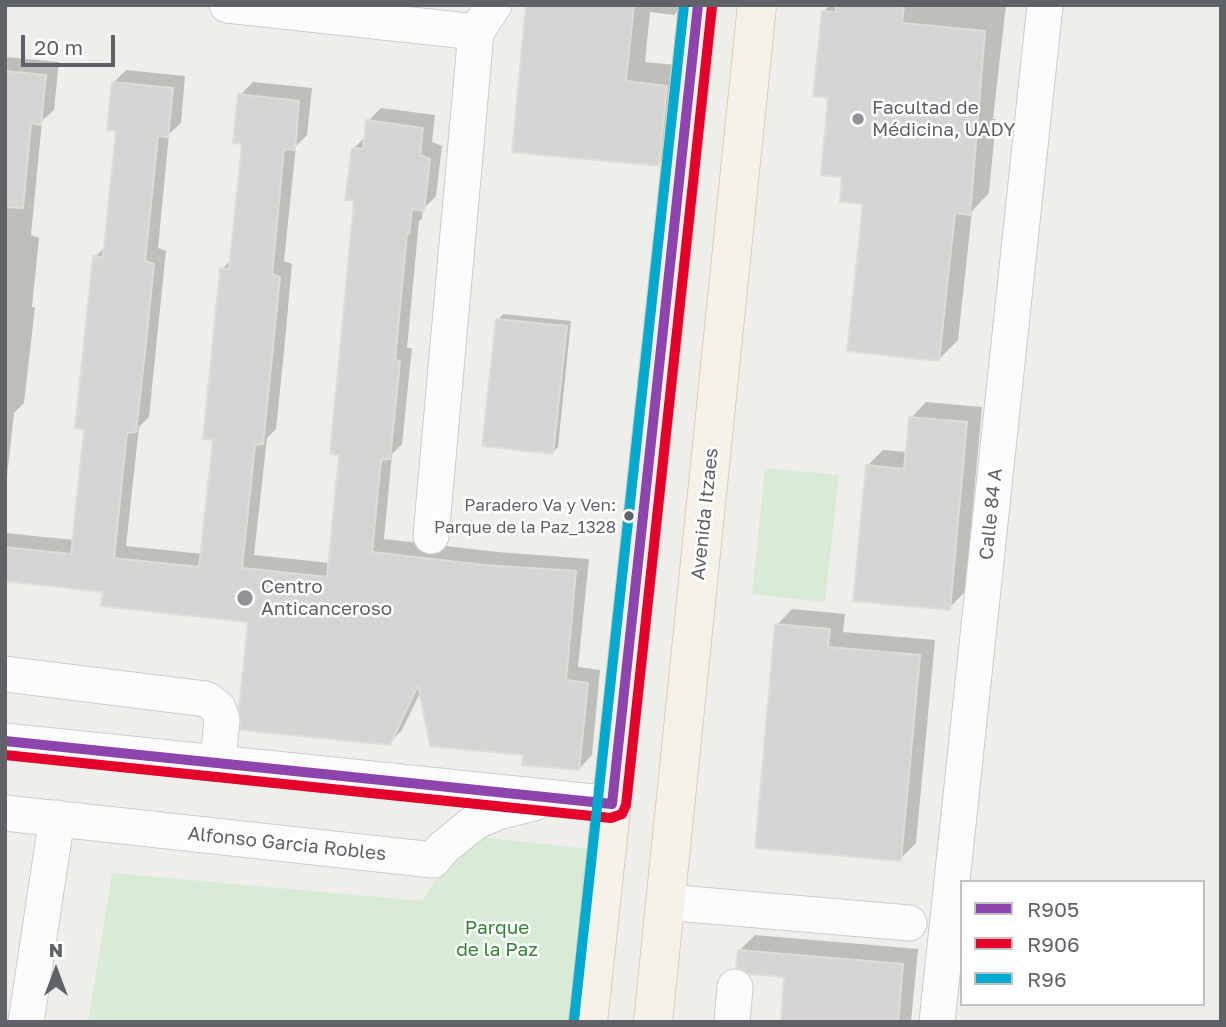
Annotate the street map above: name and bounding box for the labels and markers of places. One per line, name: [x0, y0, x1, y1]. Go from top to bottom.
place label: Facultad de Médicina, UADY: [872, 97, 1015, 141]
marker: Facultad de Médicina, UADY: [850, 111, 866, 127]
place label: Paradero Va y Ven: Parque de la Paz_1328: [434, 496, 616, 536]
marker: Paradero Va y Ven: Parque de la Paz_1328: [622, 509, 636, 523]
place label: Centro Anticanceroso: [261, 576, 392, 620]
marker: Centro Anticanceroso: [235, 588, 255, 608]

